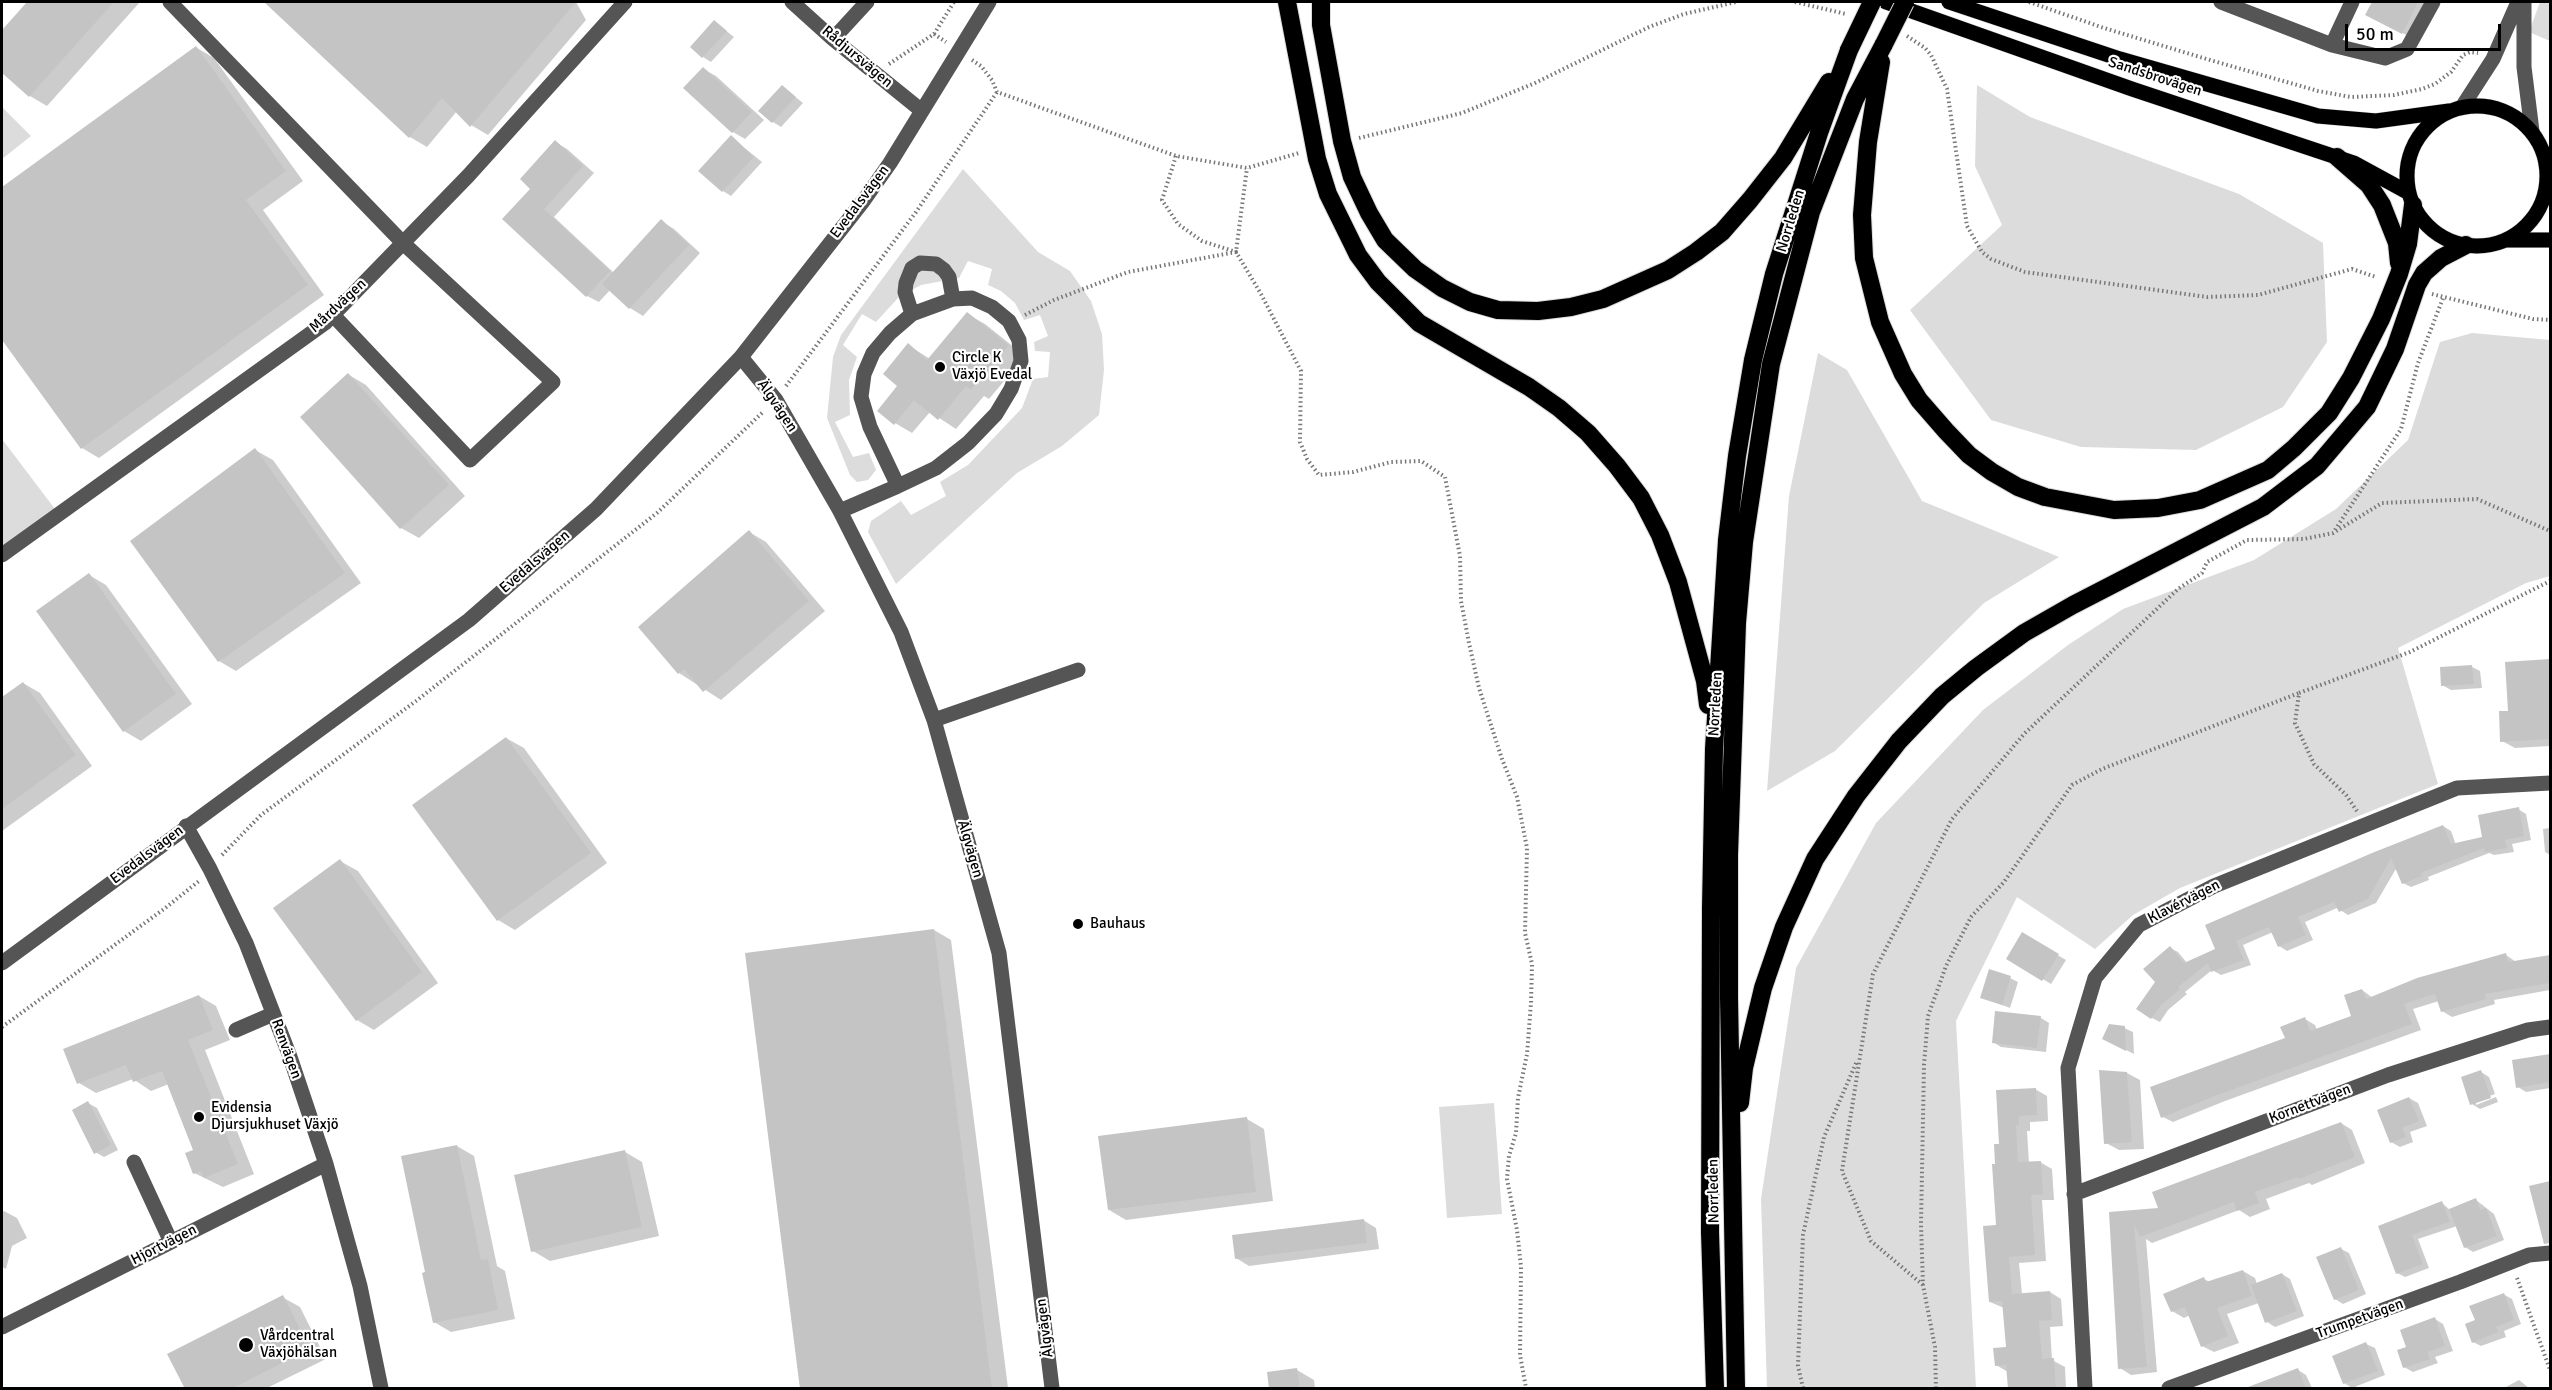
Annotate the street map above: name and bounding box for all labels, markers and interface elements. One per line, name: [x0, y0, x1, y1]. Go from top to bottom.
scale bar: [2348, 12, 2504, 50]
street label: Rådjursvägen: [818, 22, 896, 92]
text: 50 m: [2356, 23, 2394, 45]
street label: Sandsbrovägen: [2106, 53, 2204, 101]
street label: Evedalsvägen: [827, 162, 893, 242]
street label: Norrleden: [1773, 188, 1809, 254]
street label: Mårdvägen: [306, 275, 370, 337]
place label: Circle K Växjö Evedal: [952, 349, 1032, 384]
marker: Circle K Växjö Evedal: [933, 360, 947, 374]
street label: Älgvägen: [753, 376, 801, 436]
street label: Evedalsvägen: [496, 527, 574, 597]
street label: Norrleden: [1705, 671, 1727, 737]
street label: Älgvägen: [953, 818, 987, 880]
street label: Evedalsvägen: [107, 822, 187, 888]
street label: Klavérvägen: [2145, 876, 2223, 928]
place label: Bauhaus: [1090, 915, 1145, 933]
marker: Bauhaus: [1071, 917, 1085, 931]
street label: Renvägen: [267, 1017, 305, 1081]
street label: Kornettvägen: [2266, 1080, 2354, 1128]
place label: Evidensia Djursjukhuset Växjö: [211, 1099, 339, 1134]
marker: Evidensia Djursjukhuset Växjö: [192, 1110, 206, 1124]
street label: Norrleden: [1704, 1159, 1724, 1223]
street label: Hjortvägen: [128, 1221, 200, 1269]
street label: Trumpetvägen: [2314, 1295, 2406, 1343]
street label: Älgvägen: [1032, 1298, 1058, 1358]
place label: Vårdcentral Växjöhälsan: [260, 1327, 337, 1362]
marker: Vårdcentral Växjöhälsan: [237, 1336, 255, 1354]

